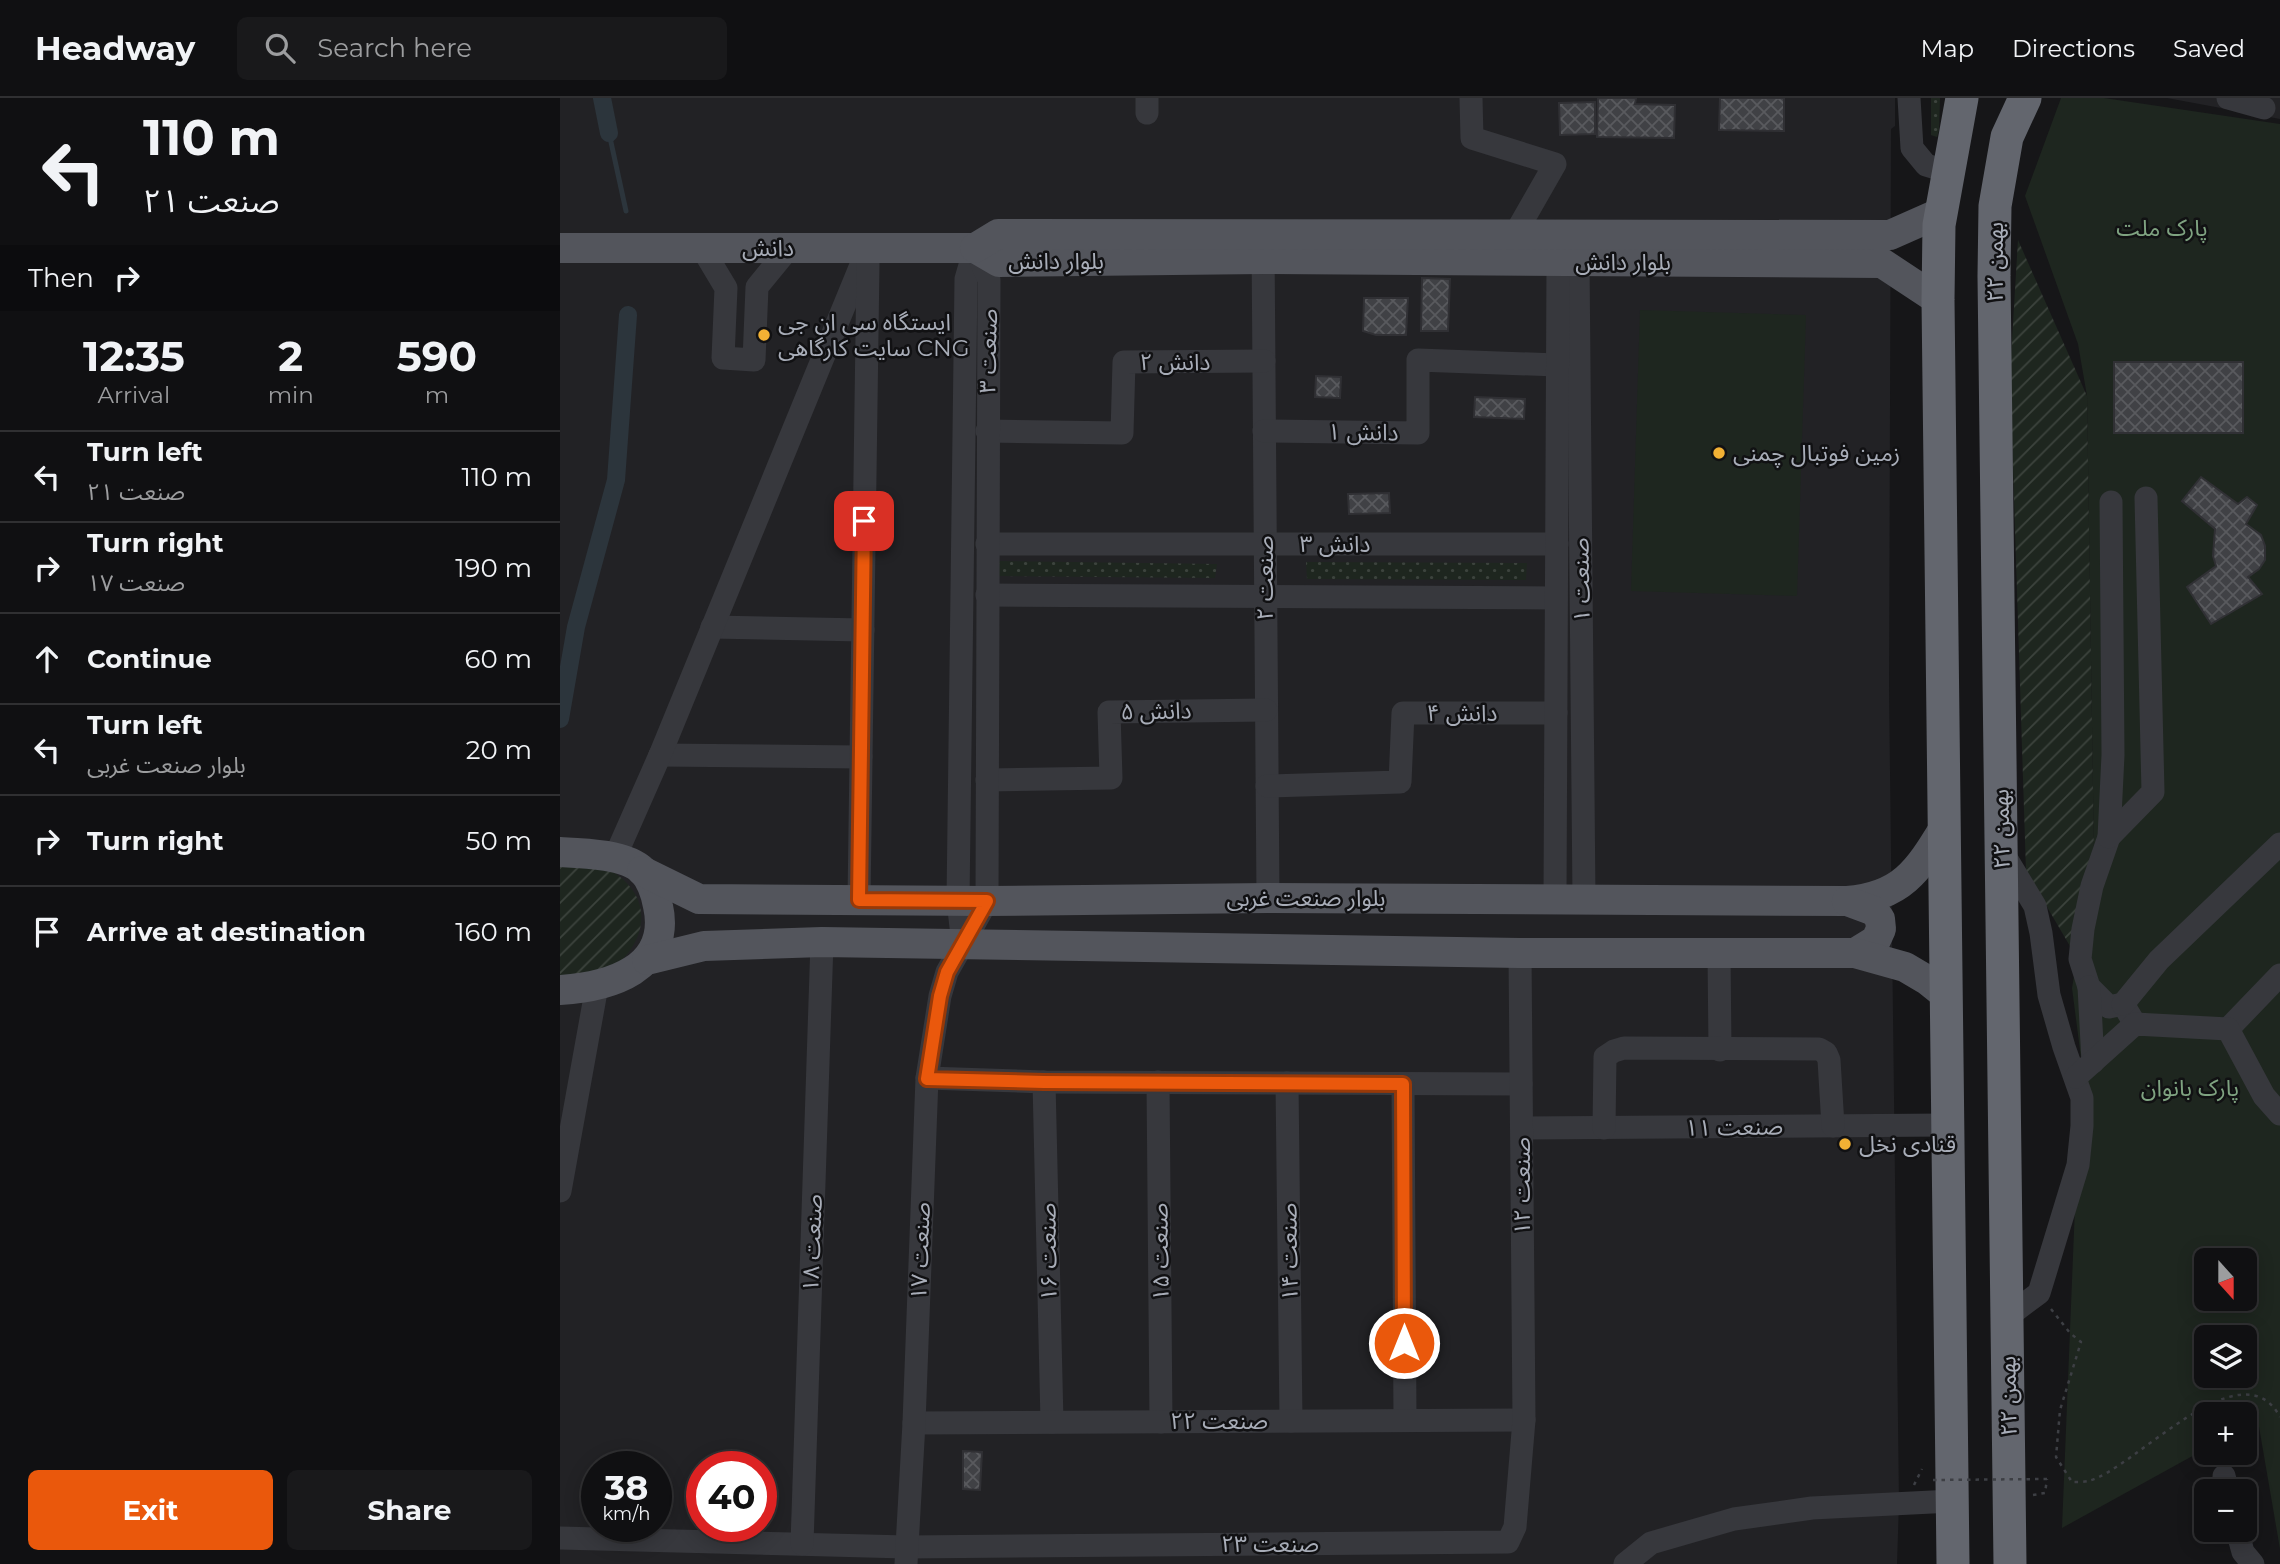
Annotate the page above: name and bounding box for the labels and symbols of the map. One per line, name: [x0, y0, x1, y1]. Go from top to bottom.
park label: پارک ملت: [2116, 214, 2208, 243]
street label: ۲۲ بهمن: [1981, 222, 2009, 302]
street label: دانش: [742, 234, 794, 262]
street label: بلوار دانش: [1008, 247, 1104, 275]
street label: بلوار دانش: [1575, 248, 1671, 276]
place label: ایستگاه سی ان جی سایت کارگاهی CNG: [778, 308, 970, 362]
street label: صنعت ۳: [973, 308, 1003, 394]
marker: ایستگاه سی ان جی سایت کارگاهی CNG: [756, 327, 772, 343]
street label: دانش ۲: [1139, 348, 1211, 376]
street label: دانش ۱: [1327, 417, 1399, 447]
place label: زمین فوتبال چمنی: [1733, 439, 1900, 468]
marker: زمین فوتبال چمنی: [1711, 445, 1727, 461]
pin: [834, 491, 894, 551]
street label: دانش ۳: [1299, 530, 1371, 558]
street label: صنعت ۲: [1251, 536, 1279, 620]
street label: صنعت ۱: [1566, 537, 1596, 623]
street label: دانش ۵: [1120, 696, 1192, 726]
street label: دانش ۴: [1426, 699, 1498, 727]
street label: ۲۲ بهمن: [1986, 789, 2016, 869]
street label: بلوار صنعت غربی: [1227, 884, 1385, 912]
park label: پارک بانوان: [2141, 1074, 2239, 1103]
street label: صنعت ۱۱: [1685, 1112, 1783, 1142]
place label: قنادی نخل: [1859, 1130, 1956, 1158]
marker: قنادی نخل: [1837, 1136, 1853, 1152]
street label: صنعت ۱۲: [1508, 1137, 1536, 1235]
street label: صنعت ۱۸: [796, 1193, 828, 1293]
street label: صنعت ۱۷: [904, 1201, 936, 1301]
street label: صنعت ۱۶: [1033, 1203, 1063, 1301]
street label: صنعت ۱۵: [1145, 1203, 1175, 1301]
street label: صنعت ۱۴: [1274, 1203, 1304, 1301]
north arrow: [2194, 1248, 2258, 1311]
position arrow: [1367, 1306, 1441, 1380]
street label: ۲۲ بهمن: [1993, 1356, 2023, 1436]
street label: صنعت ۲۲: [1170, 1407, 1268, 1435]
speed limit sign: 40: [686, 1451, 777, 1542]
street label: صنعت ۲۳: [1221, 1530, 1319, 1558]

